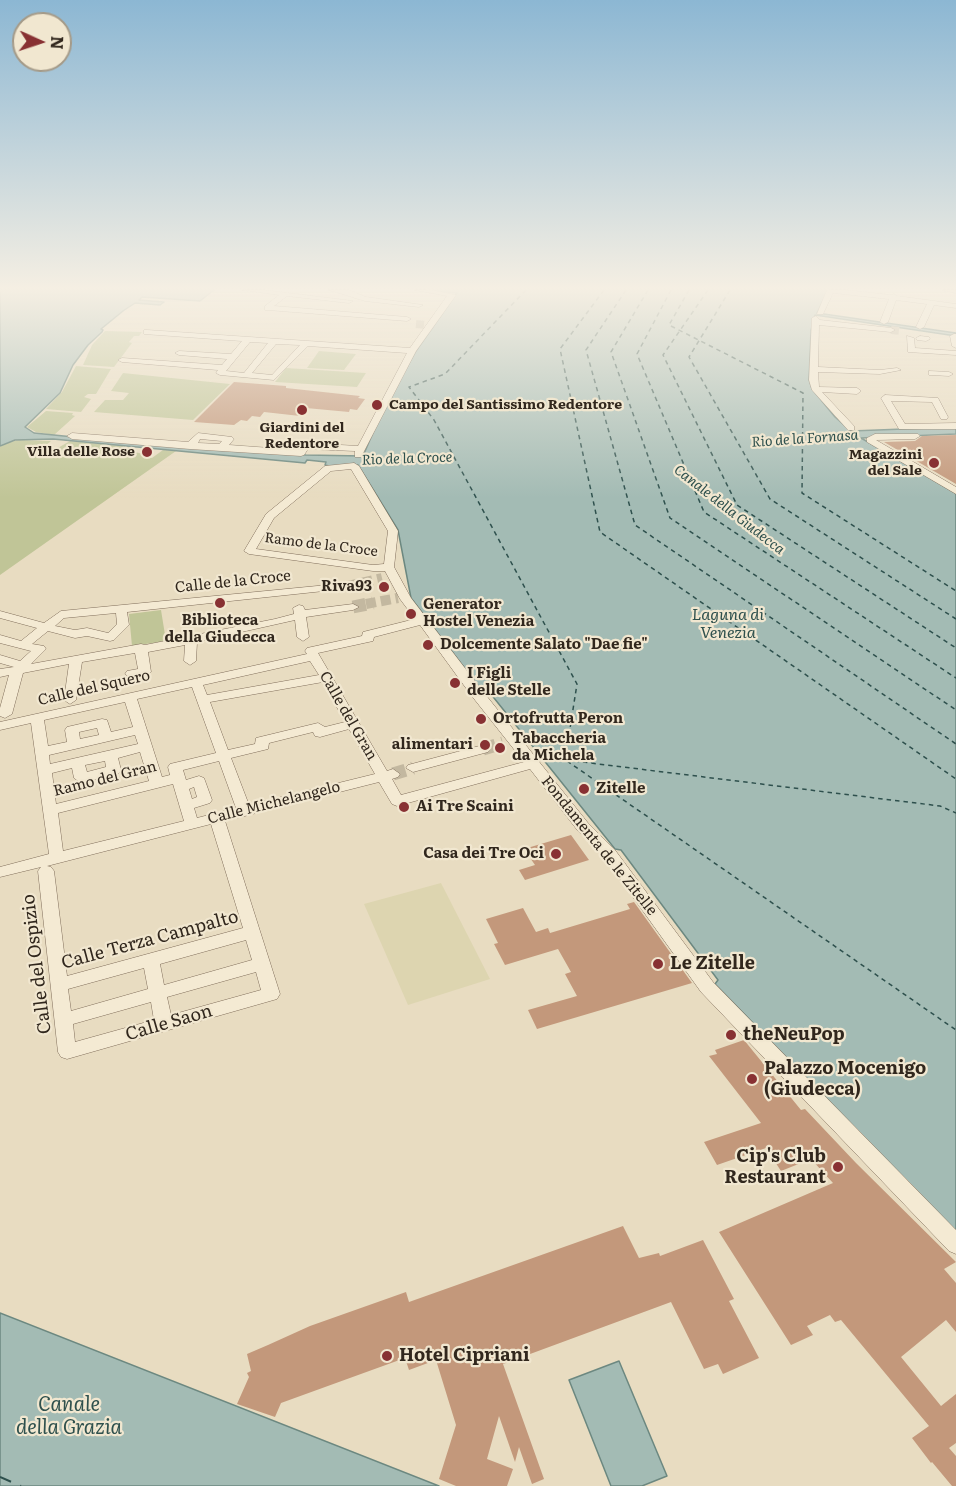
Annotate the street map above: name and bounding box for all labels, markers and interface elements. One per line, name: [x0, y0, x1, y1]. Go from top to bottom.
north arrow: [12, 12, 72, 72]
text: N: [46, 35, 70, 50]
place label: Campo del Santissimo Redentore: [389, 397, 622, 413]
marker: Campo del Santissimo Redentore: [370, 398, 384, 412]
marker: Giardini del Redentore: [295, 403, 309, 417]
place label: Giardini del Redentore: [259, 420, 345, 452]
water label: Rio de la Fornasa: [751, 427, 859, 451]
place label: Villa delle Rose: [27, 444, 135, 460]
marker: Villa delle Rose: [140, 445, 154, 459]
place label: Magazzini del Sale: [849, 447, 922, 479]
water label: Rio de la Croce: [361, 449, 453, 469]
marker: Magazzini del Sale: [927, 456, 941, 470]
water label: Canale della Giudecca: [670, 462, 788, 558]
street label: Ramo de la Croce: [263, 530, 379, 560]
street label: Calle de la Croce: [174, 567, 292, 597]
place label: Riva93: [321, 578, 372, 596]
marker: Riva93: [377, 580, 391, 594]
marker: Biblioteca della Giudecca: [213, 596, 227, 610]
place label: Generator Hostel Venezia: [423, 596, 534, 631]
water label: Laguna di Venezia: [692, 605, 764, 643]
marker: Generator Hostel Venezia: [404, 607, 418, 621]
place label: Biblioteca della Giudecca: [165, 612, 275, 647]
place label: Dolcemente Salato "Dae fie": [440, 636, 648, 654]
marker: Dolcemente Salato "Dae fie": [421, 638, 435, 652]
place label: I Figli delle Stelle: [467, 665, 551, 700]
street label: Calle del Squero: [36, 666, 152, 710]
street label: Calle del Gran: [315, 668, 381, 764]
marker: I Figli delle Stelle: [448, 676, 462, 690]
place label: Ortofrutta Peron: [493, 710, 623, 728]
marker: Ortofrutta Peron: [474, 712, 488, 726]
place label: Tabaccheria da Michela: [512, 730, 606, 765]
place label: alimentari: [392, 736, 473, 754]
marker: alimentari: [478, 738, 492, 752]
marker: Tabaccheria da Michela: [493, 741, 507, 755]
street label: Ramo del Gran: [52, 757, 158, 801]
street label: Fondamenta de le Zitelle: [537, 773, 661, 919]
street label: Calle Michelangelo: [206, 778, 342, 828]
place label: Zitelle: [596, 780, 646, 798]
marker: Zitelle: [577, 782, 591, 796]
place label: Ai Tre Scaini: [416, 798, 514, 816]
marker: Ai Tre Scaini: [397, 800, 411, 814]
place label: Casa dei Tre Oci: [423, 845, 544, 863]
marker: Casa dei Tre Oci: [549, 847, 563, 861]
street label: Calle del Ospizio: [18, 893, 56, 1035]
street label: Calle Terza Campalto: [59, 906, 241, 974]
place label: Le Zitelle: [670, 953, 755, 975]
marker: Le Zitelle: [651, 957, 665, 971]
street label: Calle Saon: [123, 1000, 215, 1046]
place label: theNeuPop: [743, 1024, 845, 1046]
marker: theNeuPop: [724, 1028, 738, 1042]
place label: Palazzo Mocenigo (Giudecca): [764, 1058, 926, 1100]
marker: Palazzo Mocenigo (Giudecca): [745, 1072, 759, 1086]
place label: Cip's Club Restaurant: [724, 1146, 826, 1188]
marker: Cip's Club Restaurant: [831, 1160, 845, 1174]
place label: Hotel Cipriani: [399, 1345, 530, 1367]
marker: Hotel Cipriani: [380, 1349, 394, 1363]
water label: Canale della Grazia: [16, 1393, 122, 1440]

